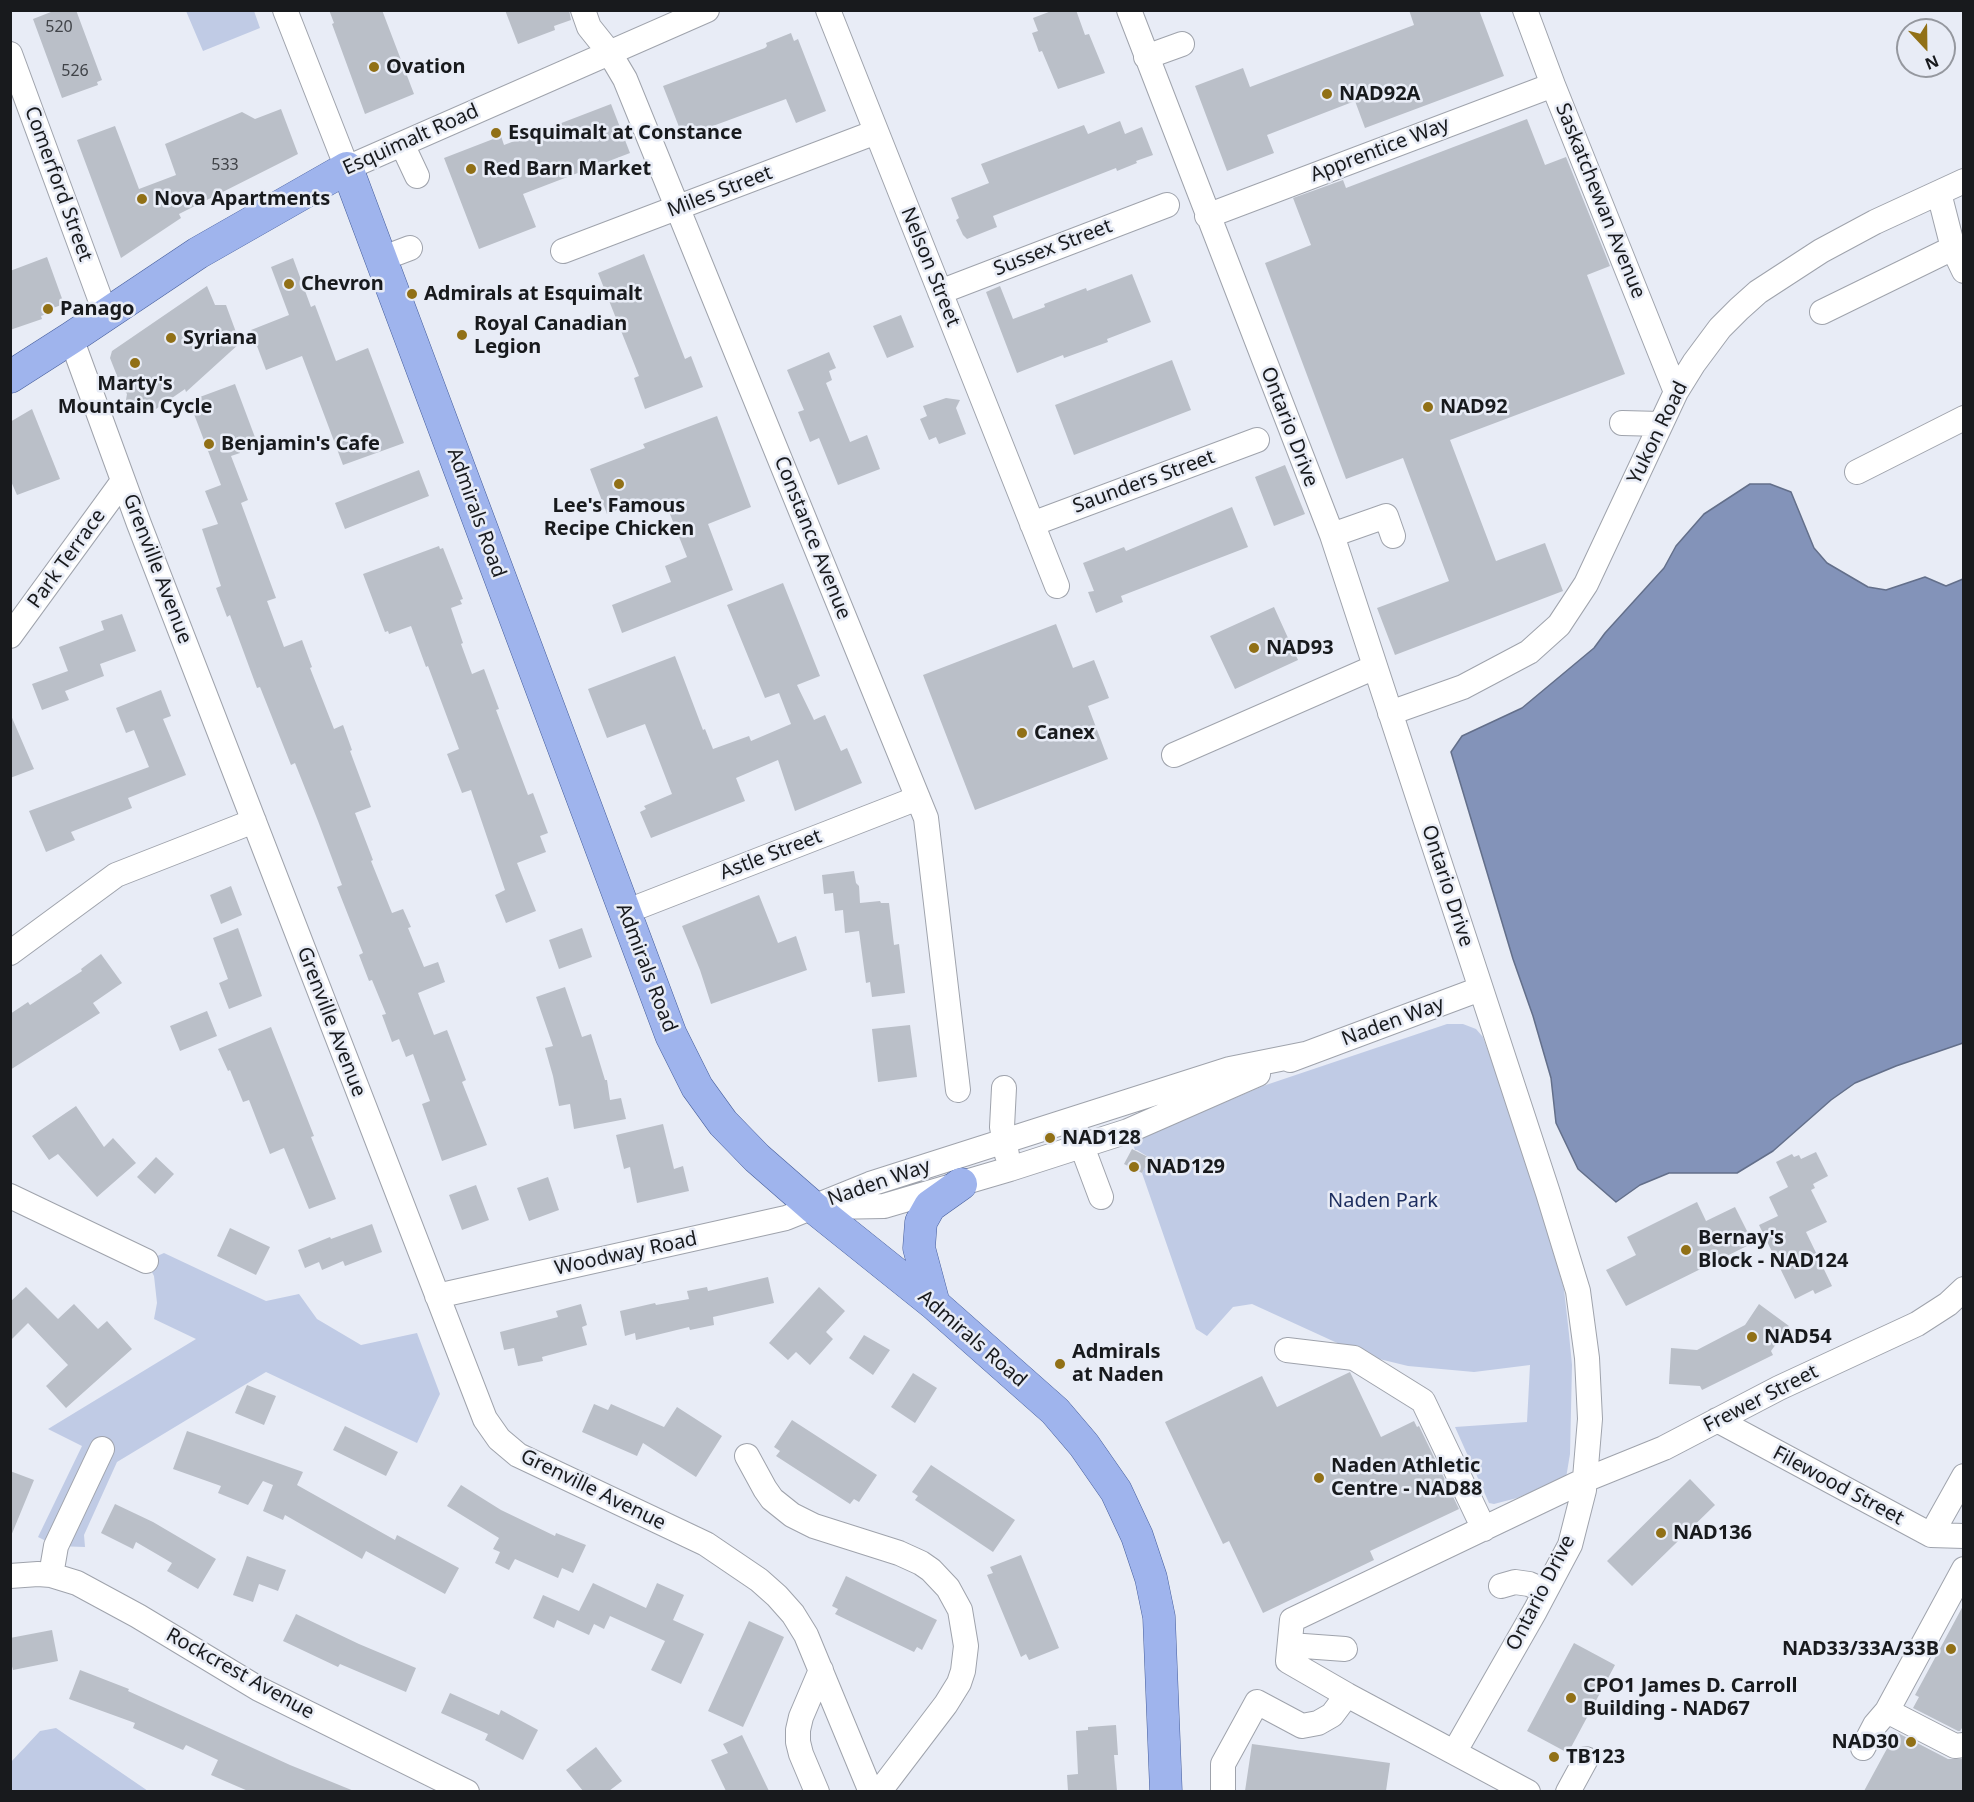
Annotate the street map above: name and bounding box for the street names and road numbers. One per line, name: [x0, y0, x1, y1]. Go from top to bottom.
street label: Esquimalt Road: [339, 99, 483, 181]
street label: Saskatchewan Avenue: [1550, 100, 1650, 302]
street label: Comerford Street: [19, 103, 97, 265]
street label: Apprentice Way: [1307, 112, 1453, 188]
street label: Miles Street: [664, 161, 776, 223]
street label: Nelson Street: [895, 204, 965, 330]
street label: Sussex Street: [990, 214, 1116, 282]
street label: Ontario Drive: [1255, 364, 1323, 490]
street label: Yukon Road: [1623, 378, 1693, 488]
street label: Admirals Road: [441, 445, 511, 581]
street label: Saunders Street: [1070, 445, 1218, 519]
street label: Constance Avenue: [768, 453, 856, 623]
street label: Grenville Avenue: [117, 491, 197, 647]
street label: Park Terrace: [23, 505, 111, 613]
street label: Ontario Drive: [1416, 822, 1478, 950]
street label: Astle Street: [717, 825, 825, 885]
street label: Admirals Road: [610, 900, 682, 1036]
street label: Grenville Avenue: [291, 944, 371, 1100]
street label: Naden Way: [1339, 992, 1447, 1052]
street label: Naden Way: [824, 1154, 934, 1212]
street label: Woodway Road: [553, 1227, 699, 1281]
street label: Admirals Road: [913, 1285, 1031, 1393]
street label: Frewer Street: [1700, 1360, 1822, 1438]
street label: Filewood Street: [1768, 1441, 1908, 1531]
street label: Grenville Avenue: [517, 1444, 669, 1536]
street label: Ontario Drive: [1502, 1531, 1580, 1655]
street label: Rockcrest Avenue: [162, 1623, 318, 1725]

